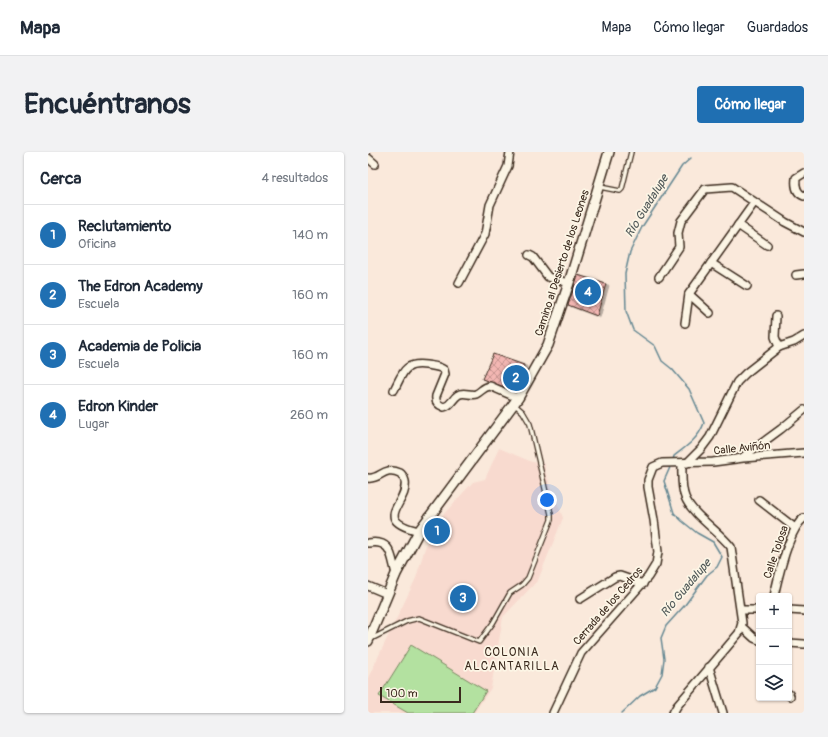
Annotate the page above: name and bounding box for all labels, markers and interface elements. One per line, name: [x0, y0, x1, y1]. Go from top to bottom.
text: Mapa: [20, 16, 60, 40]
text: Mapa: [602, 19, 631, 36]
text: Cómo llegar: [653, 19, 725, 36]
text: Guardados: [747, 19, 808, 36]
button: Cómo llegar: [697, 86, 804, 123]
text: Encuéntranos: [24, 87, 191, 122]
text: Cerca: [40, 168, 81, 189]
text: 4 resultados: [261, 170, 328, 186]
water label: Río Guadalupe: [622, 171, 673, 240]
street label: Camino al Desierto de los Leones: [532, 188, 592, 338]
text: Reclutamiento: [78, 217, 171, 236]
text: 1: [50, 227, 56, 243]
text: 140 m: [292, 227, 328, 243]
text: Oficina: [78, 236, 116, 252]
text: The Edron Academy: [78, 277, 203, 296]
pin: 4: [575, 277, 601, 307]
text: 2: [49, 287, 57, 303]
text: 160 m: [292, 287, 328, 303]
text: Escuela: [78, 296, 119, 312]
text: Academia de Policia: [78, 337, 201, 356]
text: 3: [49, 347, 57, 363]
text: 160 m: [292, 347, 328, 363]
text: Escuela: [78, 356, 119, 372]
pin: 2: [503, 363, 529, 393]
text: Edron Kinder: [78, 397, 158, 416]
text: 4: [49, 407, 57, 423]
text: 260 m: [290, 407, 328, 423]
text: Lugar: [78, 416, 109, 432]
street label: Calle Aviñón: [713, 439, 771, 457]
your location: [537, 490, 557, 510]
pin: 1: [424, 516, 450, 546]
street label: Calle Tolosa: [761, 524, 791, 580]
water label: Río Guadalupe: [657, 555, 715, 620]
street label: Cerrada de los Cedros: [571, 564, 646, 648]
pin: 3: [450, 583, 476, 613]
map controls: [756, 593, 792, 701]
button: +: [756, 593, 792, 629]
button: −: [756, 629, 792, 665]
district label: COLONIA ALCANTARILLA: [464, 645, 560, 674]
button: layers: [756, 665, 792, 701]
scale bar: [380, 685, 461, 704]
text: 100 m: [386, 687, 417, 700]

